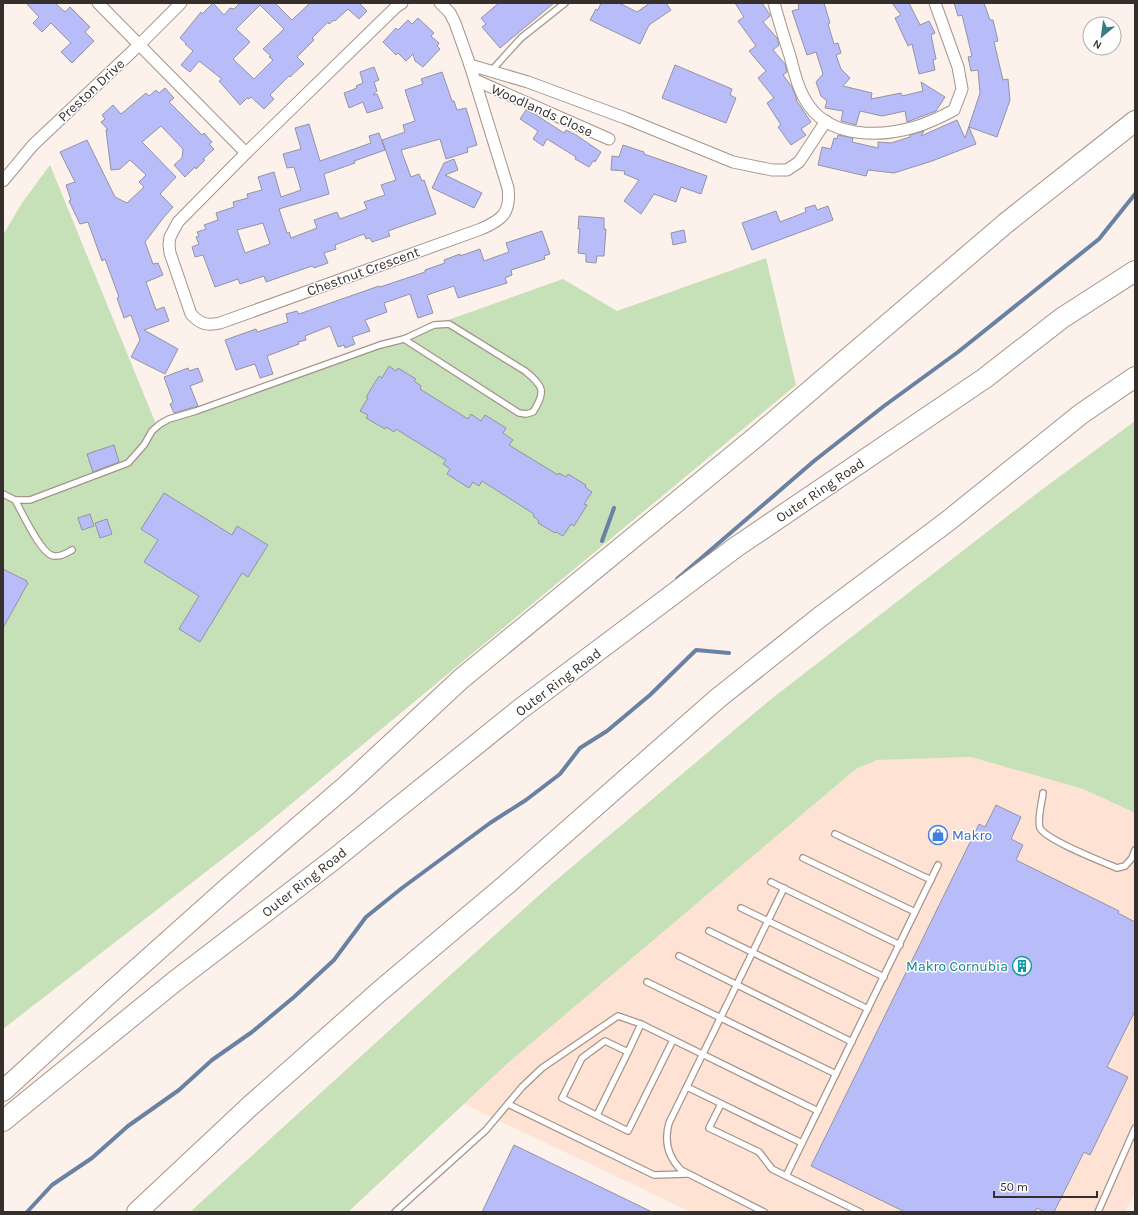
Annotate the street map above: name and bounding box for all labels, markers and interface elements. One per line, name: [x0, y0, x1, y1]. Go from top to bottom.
north arrow: [1082, 16, 1122, 56]
text: N: [1091, 37, 1104, 52]
street label: Preston Drive: [55, 55, 128, 125]
street label: Woodlands Close: [488, 80, 595, 140]
street label: Chestnut Crescent: [305, 243, 422, 300]
street label: Outer Ring Road: [773, 455, 868, 526]
street label: Outer Ring Road: [512, 645, 605, 720]
shop icon: Makro: [927, 824, 949, 846]
place label: Makro: [952, 827, 992, 844]
street label: Outer Ring Road: [258, 844, 350, 921]
building icon: Makro Cornubia: [1011, 955, 1033, 977]
place label: Makro Cornubia: [906, 958, 1008, 975]
scale bar: [994, 1173, 1097, 1199]
text: 50 m: [1000, 1180, 1028, 1194]

